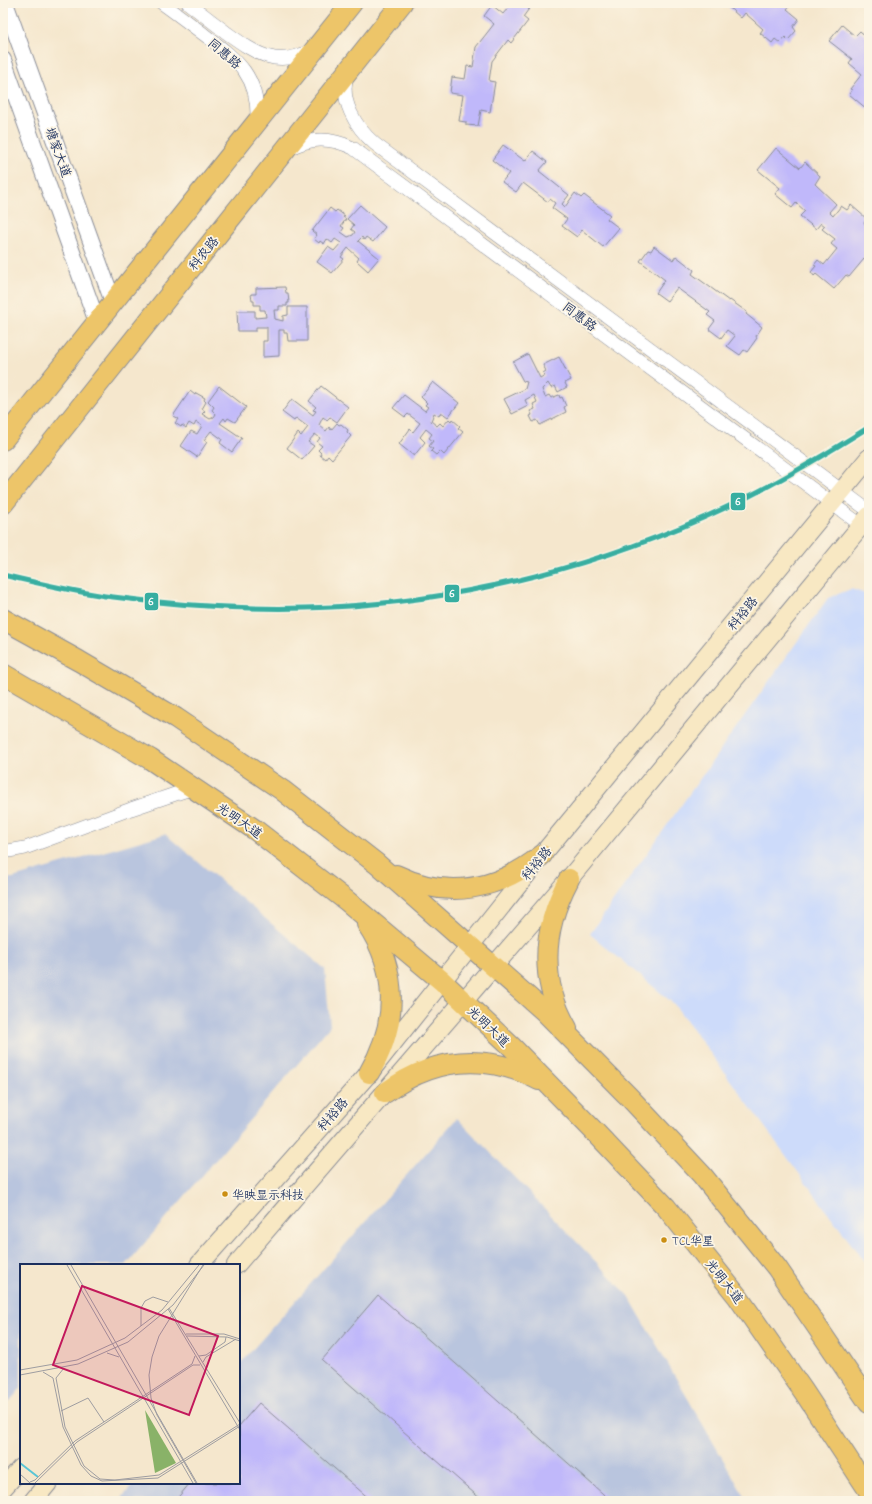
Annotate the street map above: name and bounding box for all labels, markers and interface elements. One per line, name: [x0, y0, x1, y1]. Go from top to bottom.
street label: 同惠路: [203, 34, 245, 74]
street label: 塘家大道: [40, 125, 75, 180]
street label: 科农路: [185, 233, 224, 275]
street label: 同惠路: [558, 298, 600, 337]
line badge: 6: [730, 492, 746, 511]
text: 6: [735, 494, 741, 510]
line badge: 6: [444, 584, 460, 603]
text: 6: [449, 586, 455, 602]
line badge: 6: [144, 592, 159, 611]
street label: 科裕路: [724, 593, 763, 635]
text: 6: [148, 594, 154, 610]
street label: 光明大道: [212, 799, 266, 844]
street label: 科裕路: [518, 843, 557, 885]
street label: 光明大道: [463, 1002, 513, 1052]
street label: 科裕路: [313, 1094, 353, 1136]
place label: 华映显示科技: [232, 1187, 304, 1205]
marker: 华映显示科技: [220, 1189, 230, 1199]
place label: TCL华星: [672, 1233, 714, 1251]
marker: TCL华星: [659, 1235, 669, 1245]
street label: 光明大道: [700, 1256, 747, 1308]
inset map: [20, 1264, 240, 1484]

